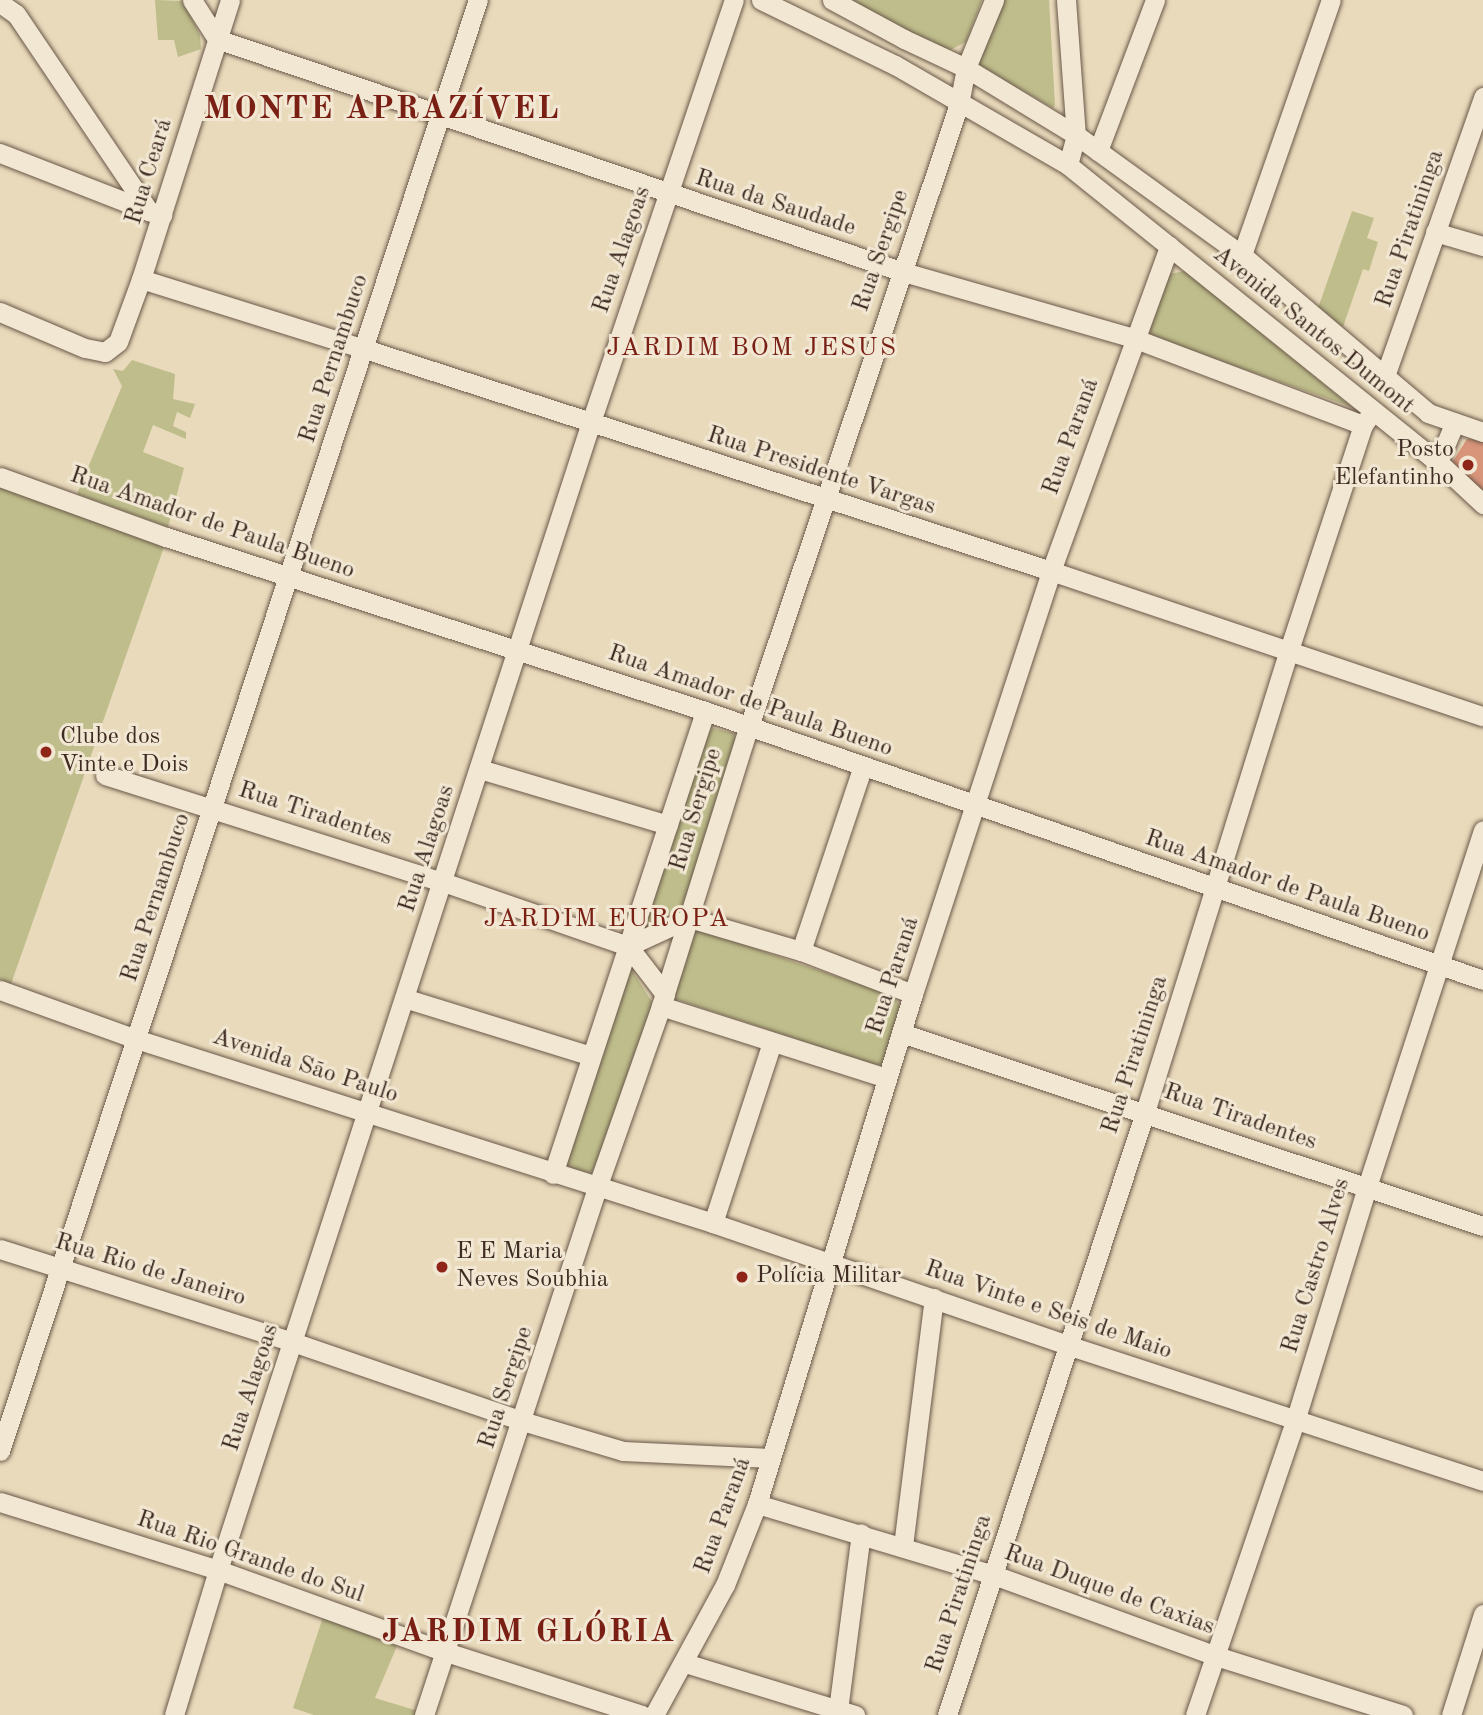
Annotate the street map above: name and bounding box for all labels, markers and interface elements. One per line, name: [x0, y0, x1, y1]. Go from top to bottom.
district label: MONTE APRAZÍVEL: [205, 91, 559, 129]
street label: Rua Ceará: [120, 116, 180, 228]
street label: Rua Piratininga: [1370, 146, 1452, 312]
street label: Rua da Saudade: [691, 164, 859, 244]
street label: Rua Alagoas: [588, 183, 658, 317]
street label: Rua Sergipe: [848, 186, 916, 316]
street label: Avenida Santos Dumont: [1206, 241, 1420, 421]
street label: Rua Pernambuco: [294, 271, 376, 447]
district label: JARDIM BOM JESUS: [608, 333, 896, 365]
street label: Rua Paraná: [1038, 375, 1106, 499]
street label: Rua Presidente Vargas: [703, 421, 939, 523]
place label: Posto Elefantinho: [1334, 437, 1454, 493]
marker: Posto Elefantinho: [1460, 457, 1476, 473]
street label: Rua Amador de Paula Bueno: [66, 462, 358, 586]
street label: Rua Amador de Paula Bueno: [604, 640, 896, 764]
place label: Clube dos Vinte e Dois: [60, 724, 188, 780]
marker: Clube dos Vinte e Dois: [38, 744, 54, 760]
street label: Rua Sergipe: [665, 745, 729, 875]
street label: Rua Tiradentes: [234, 777, 396, 853]
street label: Rua Alagoas: [394, 782, 462, 916]
street label: Rua Pernambuco: [116, 810, 198, 986]
street label: Rua Amador de Paula Bueno: [1141, 825, 1433, 949]
district label: JARDIM EUROPA: [485, 904, 729, 936]
street label: Rua Paraná: [861, 913, 927, 1039]
street label: Rua Piratininga: [1097, 972, 1175, 1138]
street label: Avenida São Paulo: [208, 1023, 402, 1111]
street label: Rua Tiradentes: [1160, 1078, 1320, 1158]
street label: Rua Castro Alves: [1277, 1175, 1357, 1357]
street label: Rua Rio de Janeiro: [51, 1228, 249, 1314]
place label: E E Maria Neves Soubhia: [456, 1239, 609, 1295]
street label: Rua Vinte e Seis de Maio: [921, 1255, 1175, 1367]
marker: E E Maria Neves Soubhia: [434, 1259, 450, 1275]
place label: Polícia Militar: [756, 1263, 901, 1291]
marker: Polícia Militar: [734, 1269, 750, 1285]
street label: Rua Alagoas: [218, 1321, 286, 1455]
street label: Rua Sergipe: [474, 1323, 540, 1453]
street label: Rua Paraná: [690, 1454, 758, 1578]
street label: Rua Rio Grande do Sul: [133, 1506, 367, 1610]
street label: Rua Piratininga: [921, 1511, 999, 1677]
street label: Rua Duque de Caxias: [1000, 1539, 1218, 1643]
district label: JARDIM GLÓRIA: [383, 1614, 675, 1652]

